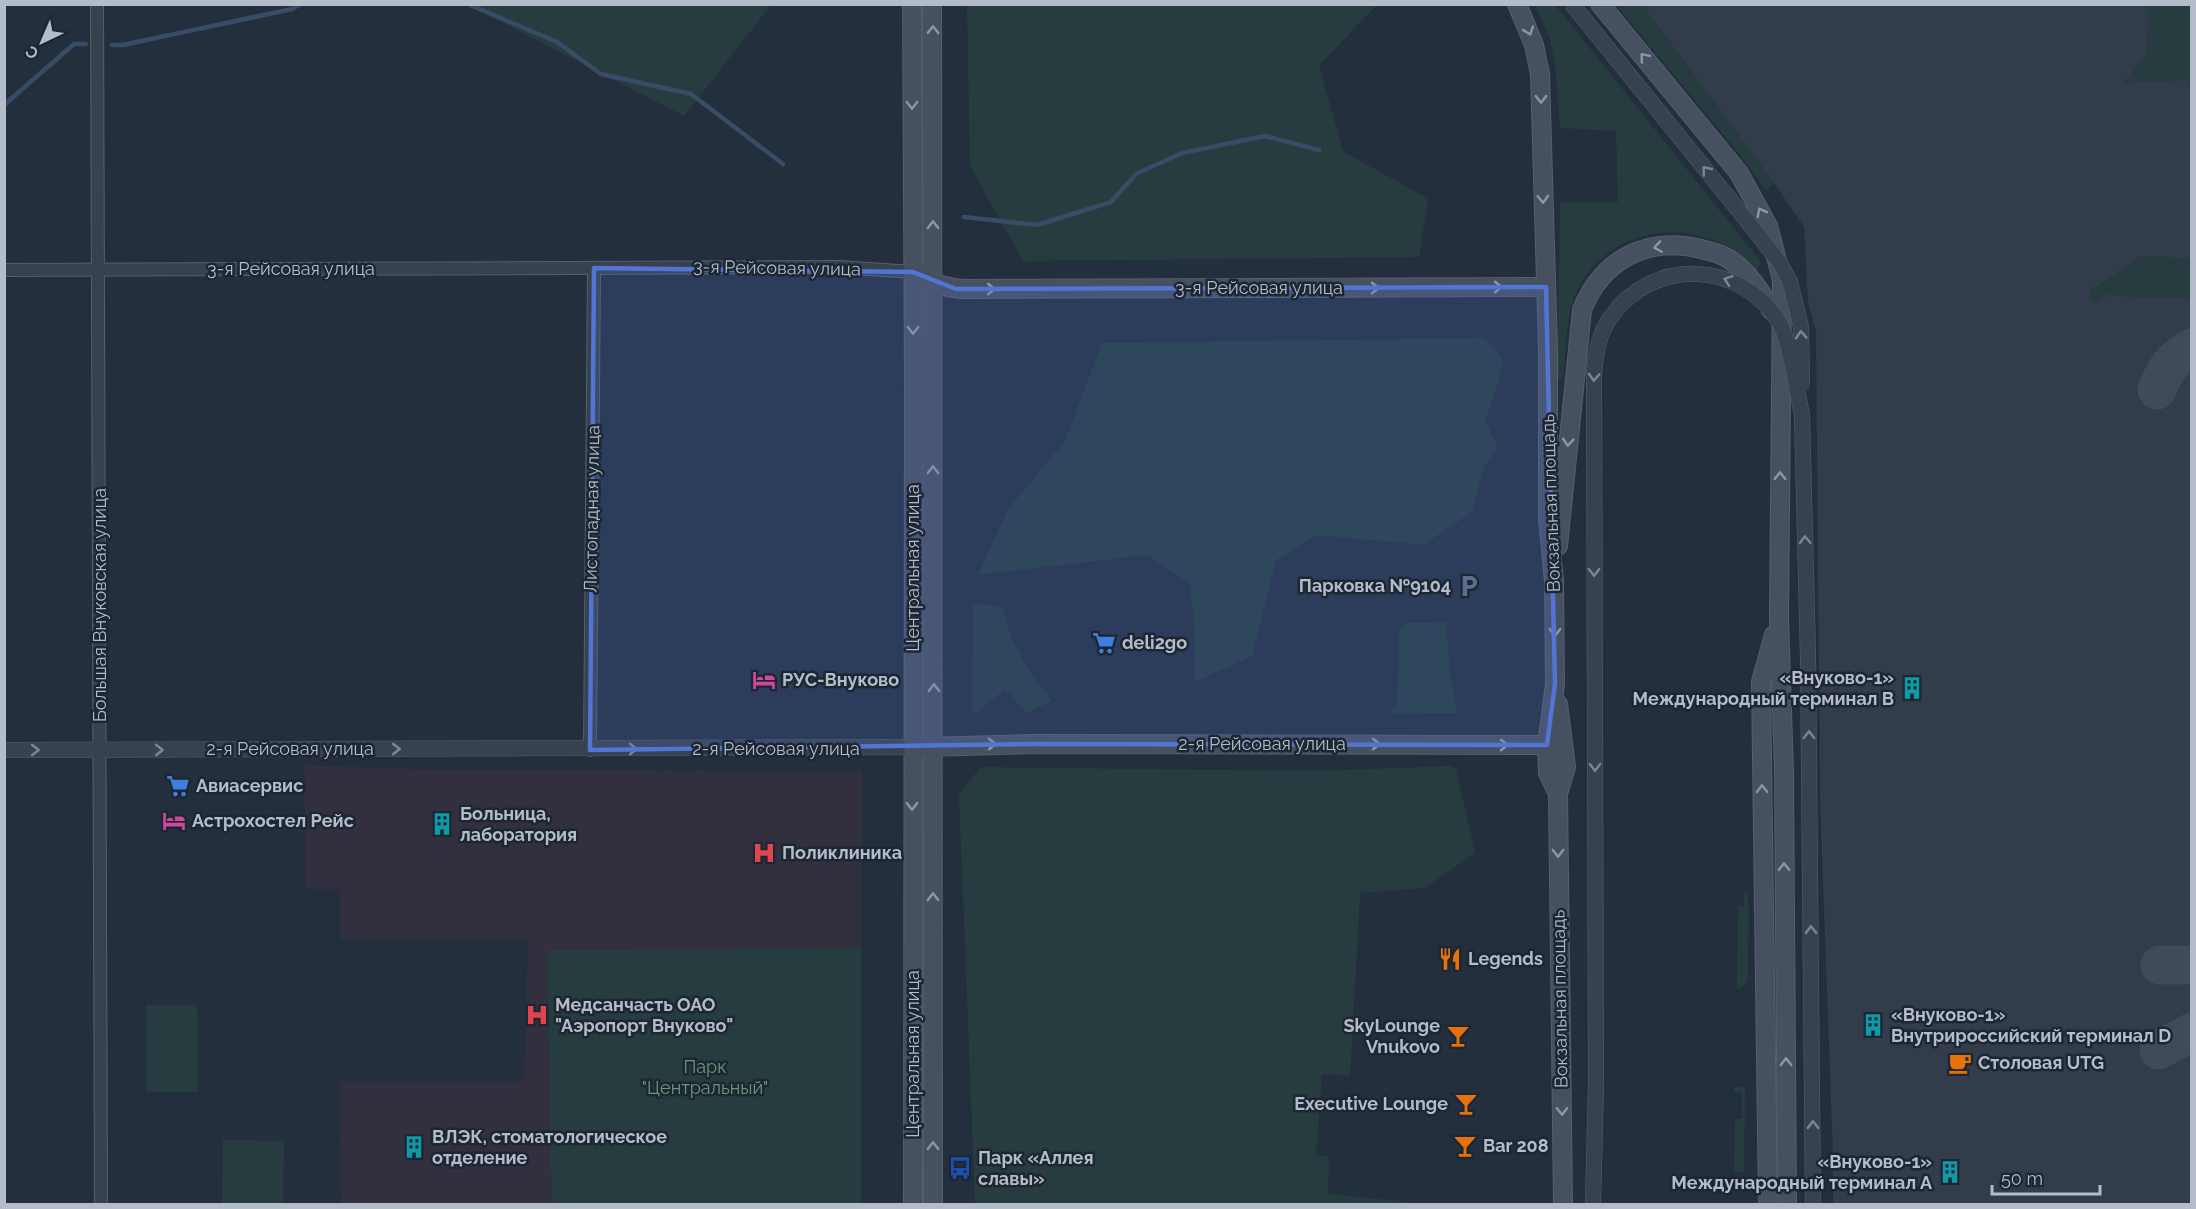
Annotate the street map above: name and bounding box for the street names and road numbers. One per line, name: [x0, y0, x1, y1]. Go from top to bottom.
street label: 3-я Рейсовая улица: [693, 256, 861, 279]
street label: 3-я Рейсовая улица: [207, 258, 375, 279]
street label: 3-я Рейсовая улица: [1175, 277, 1343, 298]
street label: Вокзальная площадь: [1537, 413, 1564, 593]
street label: Листопадная улица: [580, 425, 603, 593]
street label: Центральная улица: [902, 484, 923, 652]
street label: Большая Внуковская улица: [89, 488, 110, 722]
street label: 2-я Рейсовая улица: [1178, 733, 1346, 754]
street label: 2-я Рейсовая улица: [206, 738, 374, 759]
street label: 2-я Рейсовая улица: [692, 738, 860, 759]
street label: Вокзальная площадь: [1547, 909, 1572, 1088]
street label: Центральная улица: [902, 970, 923, 1138]

